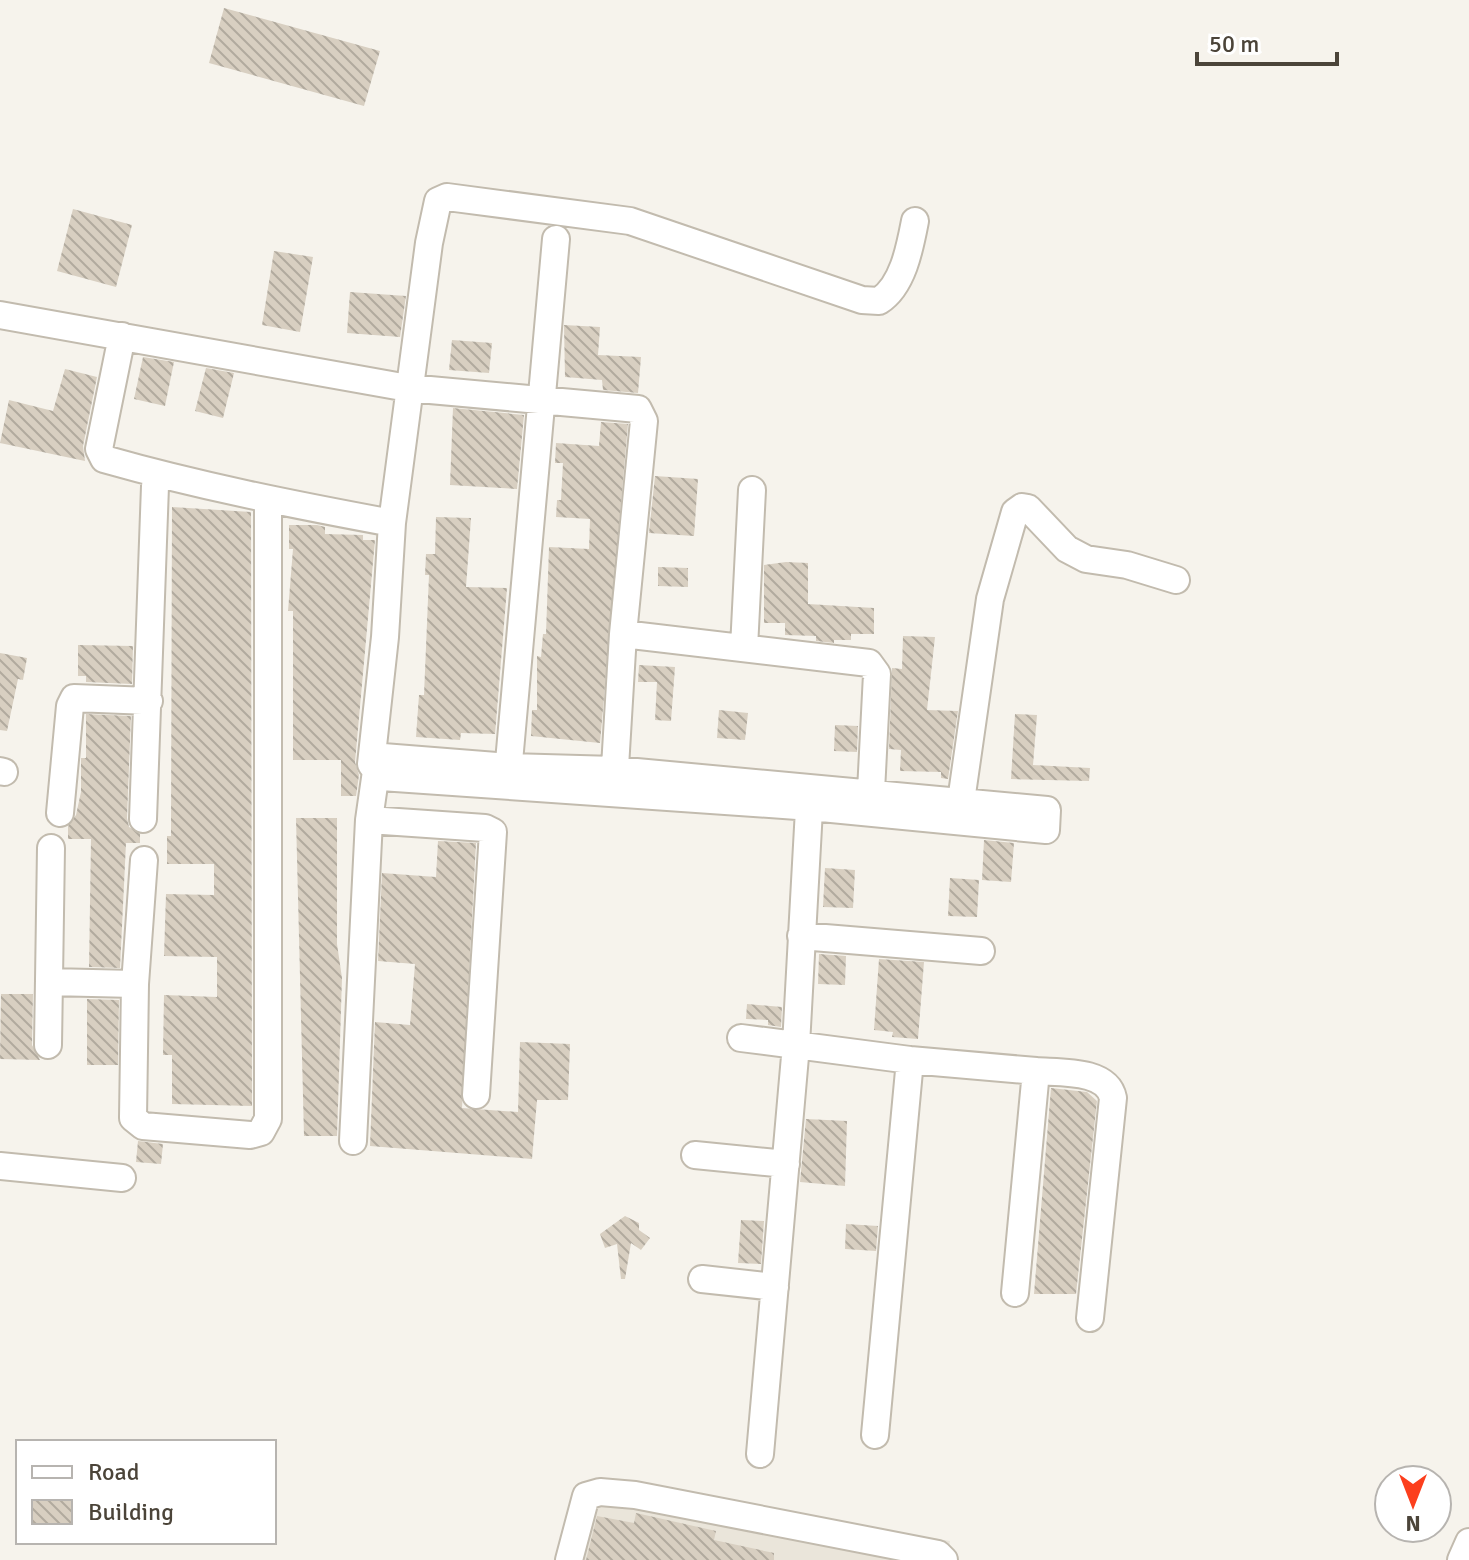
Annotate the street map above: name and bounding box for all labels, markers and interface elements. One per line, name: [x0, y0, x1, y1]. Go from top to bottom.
scale bar: [1197, 16, 1337, 66]
text: 50 m: [1209, 29, 1259, 59]
legend: [16, 1440, 276, 1544]
text: Road: [88, 1457, 139, 1487]
north arrow: [1373, 1464, 1453, 1544]
text: Building: [88, 1497, 174, 1527]
text: N: [1405, 1510, 1421, 1537]

